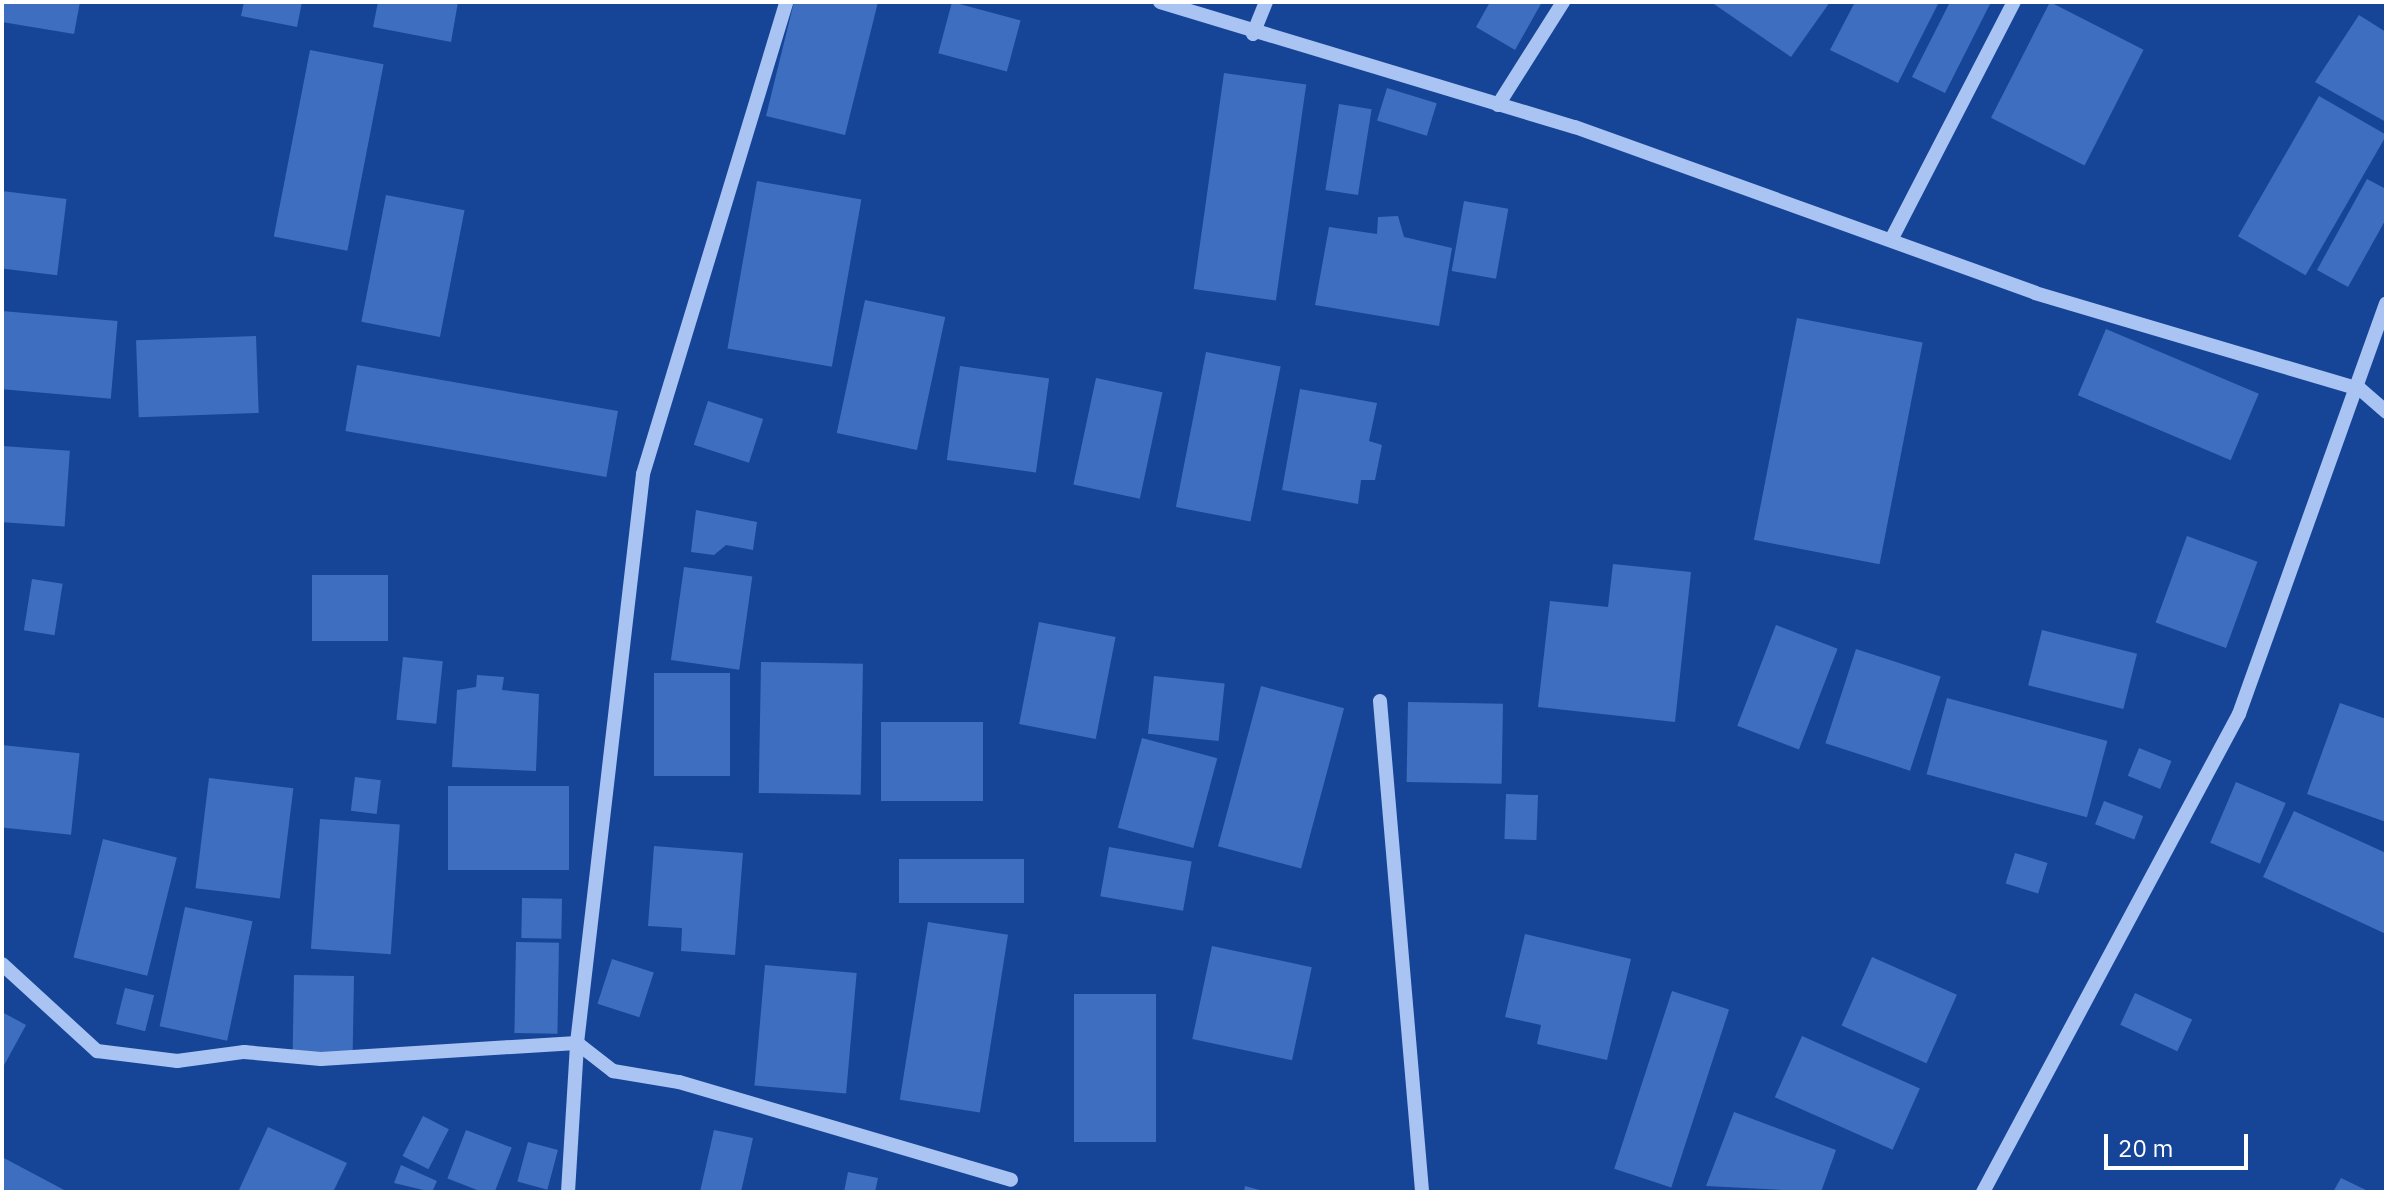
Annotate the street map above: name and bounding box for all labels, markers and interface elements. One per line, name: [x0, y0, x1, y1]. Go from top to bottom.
scale bar: [2108, 1118, 2252, 1168]
text: 20 m: [2118, 1132, 2173, 1164]

